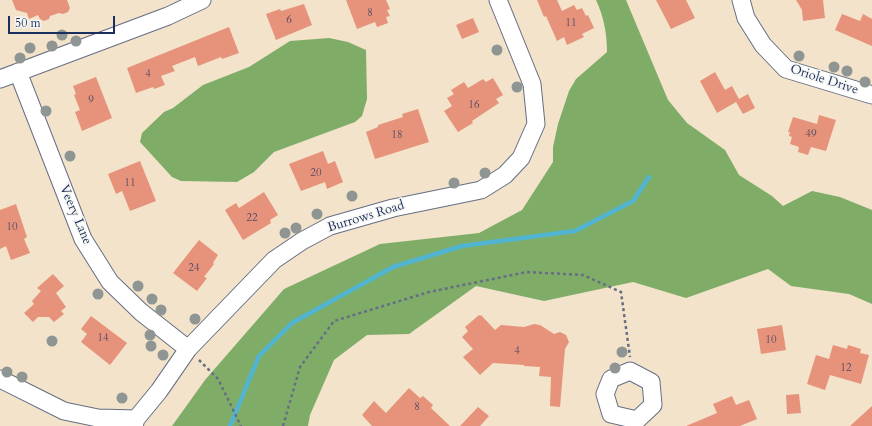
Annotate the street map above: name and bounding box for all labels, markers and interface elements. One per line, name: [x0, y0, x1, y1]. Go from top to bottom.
house number: 8: [367, 6, 373, 20]
scale bar: [10, 8, 117, 34]
house number: 6: [286, 13, 292, 27]
text: 50 m: [15, 15, 41, 31]
house number: 11: [565, 16, 577, 30]
street label: Oriole Drive: [788, 62, 860, 98]
house number: 4: [145, 67, 151, 81]
house number: 9: [88, 93, 94, 107]
house number: 16: [468, 98, 480, 112]
house number: 49: [805, 127, 817, 141]
house number: 18: [391, 128, 403, 142]
house number: 20: [310, 166, 322, 180]
house number: 11: [124, 176, 136, 190]
street label: Veery Lane: [55, 183, 95, 247]
street label: Burrows Road: [326, 198, 406, 236]
house number: 22: [246, 211, 258, 225]
house number: 10: [6, 220, 18, 234]
house number: 24: [188, 261, 200, 275]
house number: 14: [97, 331, 109, 345]
house number: 10: [765, 333, 777, 347]
house number: 4: [514, 344, 520, 358]
house number: 12: [840, 361, 852, 375]
house number: 8: [414, 400, 420, 414]

